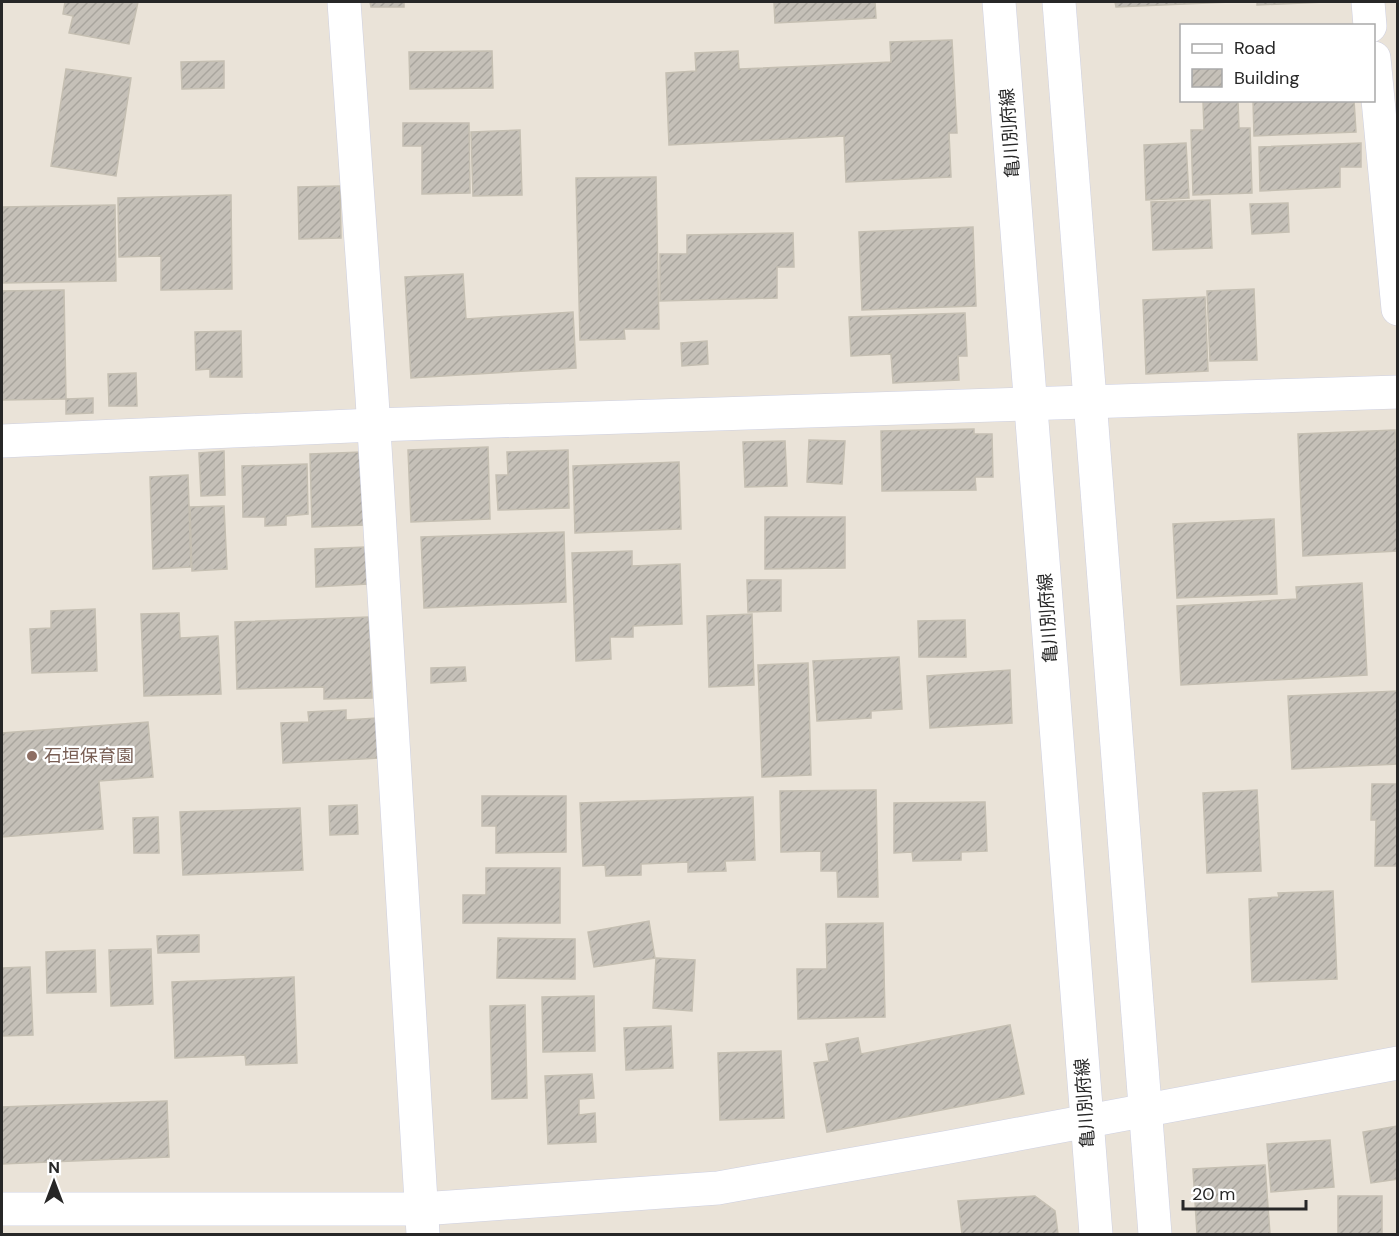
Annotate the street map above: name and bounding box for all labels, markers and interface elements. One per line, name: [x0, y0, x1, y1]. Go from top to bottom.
legend: [1180, 24, 1375, 102]
text: Road: [1234, 36, 1276, 60]
text: Building: [1234, 66, 1299, 90]
street label: 亀川別府線: [995, 87, 1025, 179]
street label: 亀川別府線: [1033, 572, 1063, 664]
place label: 石垣保育園: [44, 744, 134, 768]
marker: 石垣保育園: [25, 749, 39, 763]
street label: 亀川別府線: [1070, 1057, 1100, 1149]
north arrow: [24, 1152, 84, 1212]
text: N: [48, 1157, 60, 1178]
scale bar: [1183, 1173, 1306, 1211]
text: 20 m: [1192, 1182, 1235, 1206]

